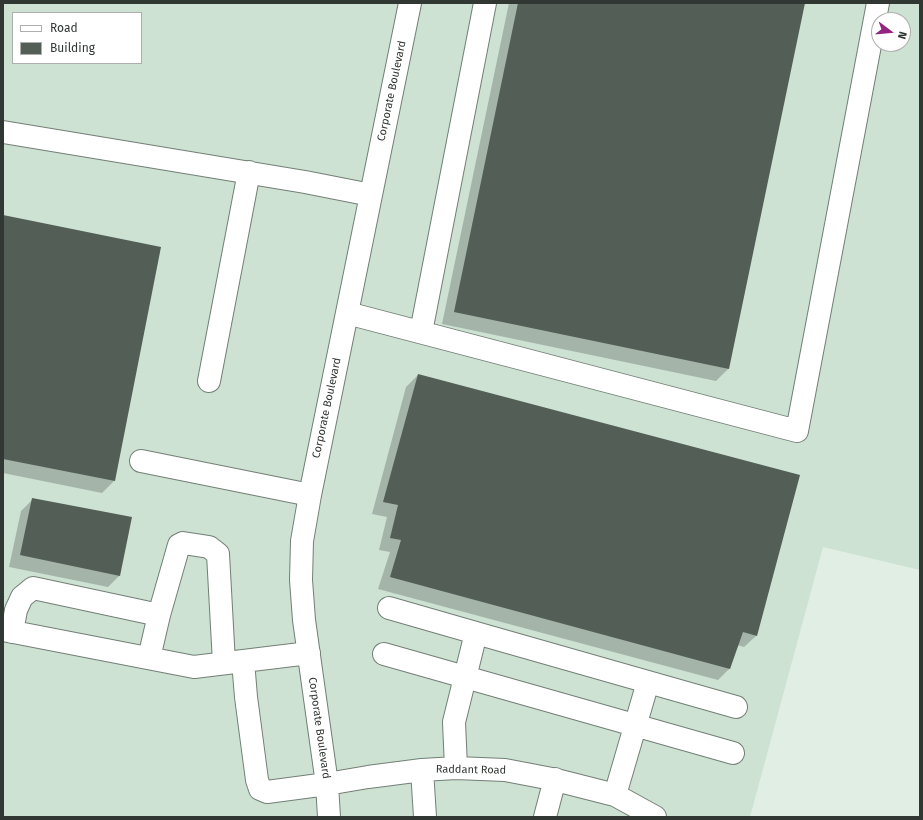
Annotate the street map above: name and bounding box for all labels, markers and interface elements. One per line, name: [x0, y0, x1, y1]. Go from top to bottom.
legend: [12, 12, 142, 64]
north arrow: [871, 12, 911, 52]
text: Road: [50, 21, 78, 35]
text: N: [895, 30, 909, 40]
street label: Corporate Boulevard: [375, 40, 409, 142]
text: Building: [50, 41, 95, 55]
street label: Corporate Boulevard: [310, 357, 344, 459]
street label: Corporate Boulevard: [305, 676, 333, 780]
street label: Raddant Road: [436, 763, 506, 777]

